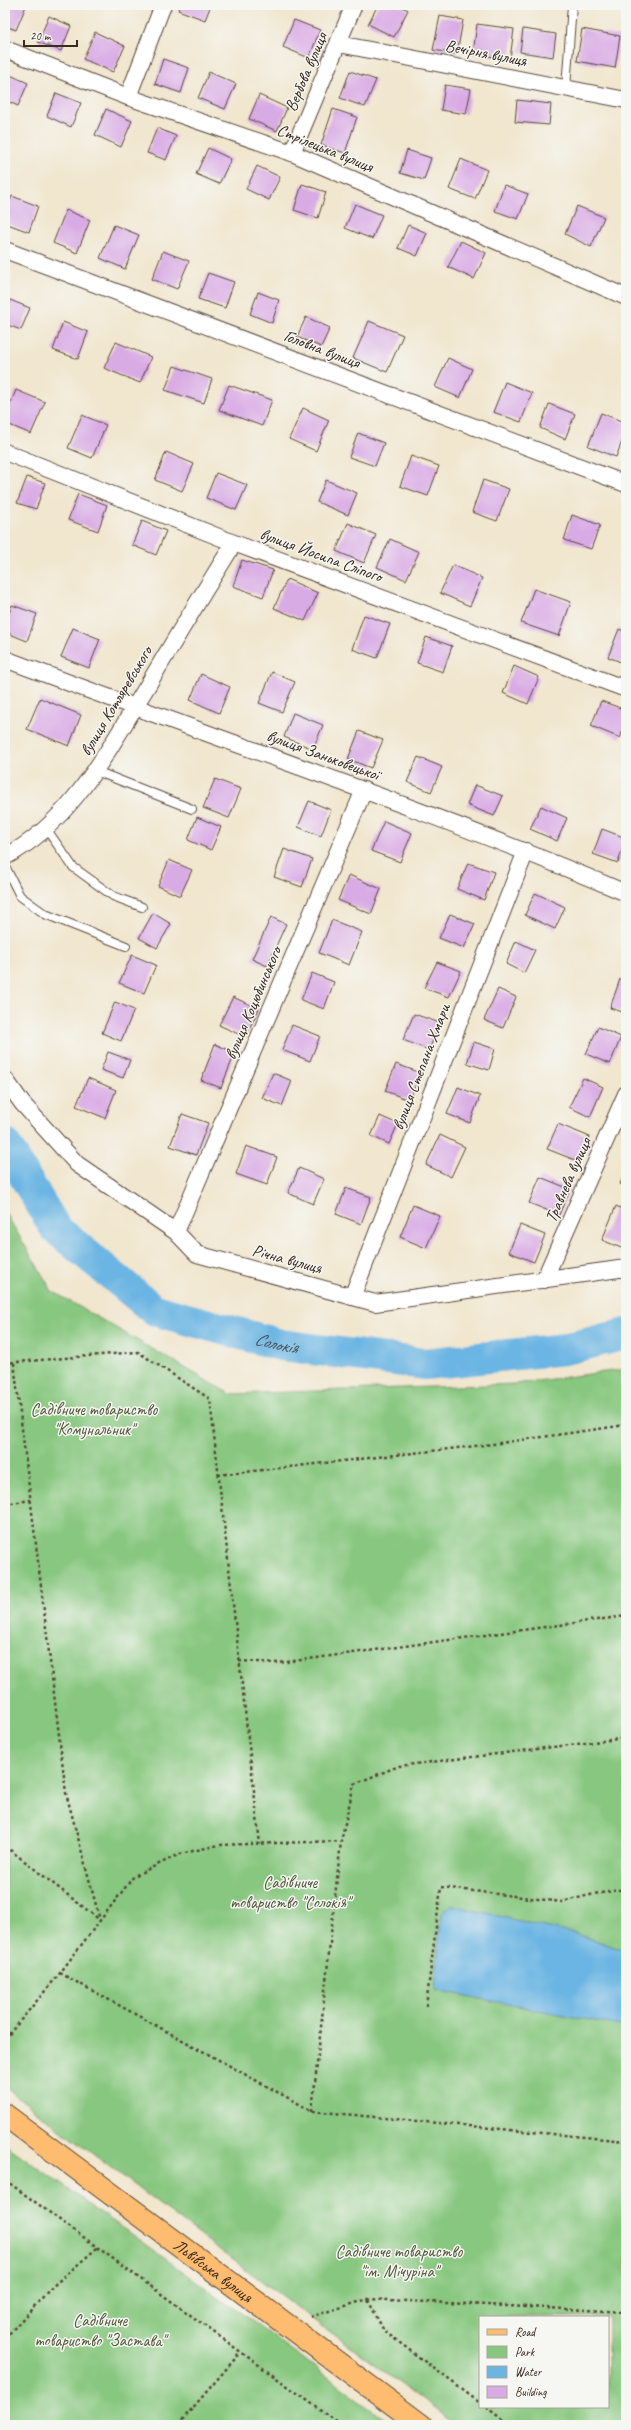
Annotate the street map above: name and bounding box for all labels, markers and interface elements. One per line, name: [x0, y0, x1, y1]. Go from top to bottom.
scale bar: [24, 22, 77, 48]
text: 20 m: [30, 28, 52, 44]
street label: Вербова вулиця: [280, 28, 332, 115]
street label: Вечірня вулиця: [444, 35, 529, 71]
street label: Стрілецька вулиця: [274, 119, 378, 177]
street label: Головна вулиця: [281, 325, 364, 374]
street label: вулиця Йосипа Сліпого: [257, 523, 387, 588]
street label: вулиця Котляревського: [75, 641, 158, 760]
street label: вулиця Заньковецької: [264, 725, 385, 786]
street label: вулиця Коцюбинського: [220, 942, 287, 1063]
street label: вулиця Степана Хмари: [387, 999, 455, 1133]
street label: Травнева вулиця: [540, 1133, 596, 1226]
street label: Річна вулиця: [250, 1240, 325, 1279]
water label: Солокія: [252, 1327, 301, 1358]
park label: Садівниче товариство "Комунальник": [31, 1399, 158, 1440]
park label: Садівниче товариство "Солокія": [230, 1872, 354, 1913]
street label: Львівська вулиця: [170, 2234, 258, 2307]
park label: Садівниче товариство "ім. Мічуріна": [336, 2241, 463, 2282]
park label: Садівниче товариство "Застава": [34, 2310, 170, 2351]
legend: [479, 2316, 609, 2408]
text: Road: [515, 2324, 537, 2340]
text: Park: [515, 2344, 536, 2360]
text: Water: [515, 2364, 543, 2380]
text: Building: [515, 2384, 547, 2400]

